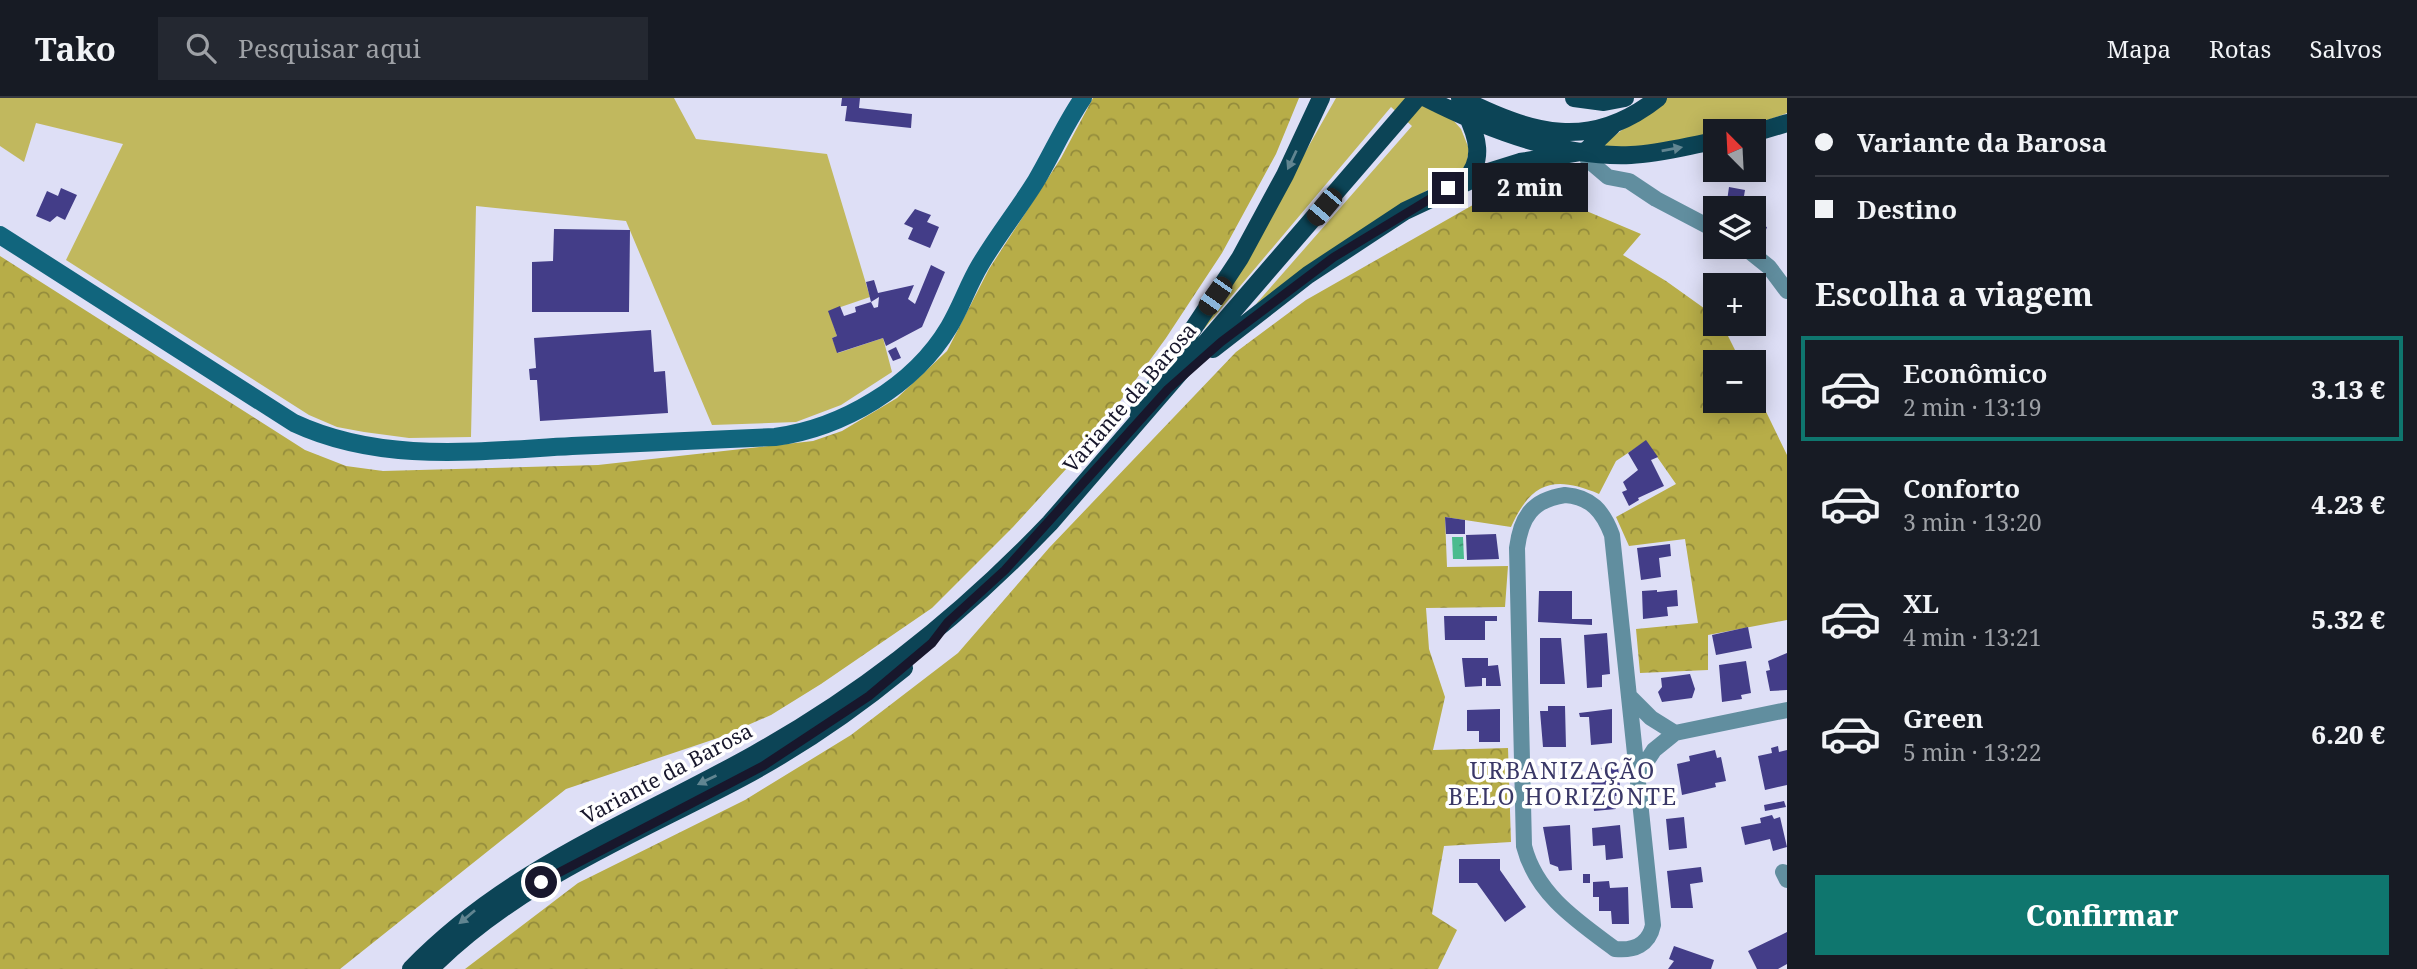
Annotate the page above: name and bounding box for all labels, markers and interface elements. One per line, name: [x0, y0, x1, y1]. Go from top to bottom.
search box: [158, 17, 648, 80]
text: Tako: [35, 26, 116, 71]
icon: search: [182, 29, 220, 67]
text: Pesquisar aqui: [238, 30, 421, 66]
text: Mapa: [2107, 32, 2171, 65]
text: Rotas: [2209, 32, 2271, 65]
text: Salvos: [2309, 32, 2382, 65]
north arrow: [1703, 119, 1766, 182]
map controls: [1703, 119, 1766, 413]
text: Variante da Barosa: [1857, 124, 2107, 160]
one-way arrow: [1661, 143, 1683, 154]
one-way arrow: [1287, 150, 1298, 170]
callout: 2 min: [1472, 164, 1588, 212]
text: 2 min: [1497, 171, 1563, 203]
route end: [1432, 172, 1464, 204]
car: [1303, 184, 1346, 230]
text: Destino: [1857, 191, 1957, 227]
button: layers: [1703, 196, 1766, 259]
text: Escolha a viagem: [1815, 272, 2093, 315]
car: [1195, 273, 1236, 319]
button: +: [1703, 273, 1766, 336]
street label: Variante da Barosa: [1056, 317, 1202, 478]
button: −: [1703, 350, 1766, 413]
text: Econômico: [1903, 355, 2047, 391]
icon: car: [1819, 357, 1882, 420]
text: 3.13 €: [2311, 371, 2385, 407]
text: 2 min · 13:19: [1903, 391, 2041, 423]
text: Conforto: [1903, 470, 2020, 506]
icon: car: [1819, 472, 1882, 535]
text: 4.23 €: [2311, 486, 2385, 522]
text: 3 min · 13:20: [1903, 506, 2041, 538]
text: XL: [1903, 585, 1939, 621]
icon: car: [1819, 587, 1882, 650]
text: 5.32 €: [2311, 601, 2385, 637]
text: 4 min · 13:21: [1903, 621, 2041, 653]
text: Green: [1903, 700, 1984, 736]
icon: car: [1819, 702, 1882, 765]
street label: Variante da Barosa: [576, 716, 757, 830]
text: 6.20 €: [2311, 716, 2385, 752]
text: 5 min · 13:22: [1903, 736, 2041, 768]
district label: URBANIZAÇÃO BELO HORIZONTE: [1448, 754, 1678, 812]
one-way arrow: [697, 774, 717, 785]
route start: [525, 866, 557, 898]
button: Confirmar: [1815, 875, 2389, 955]
one-way arrow: [458, 909, 476, 925]

